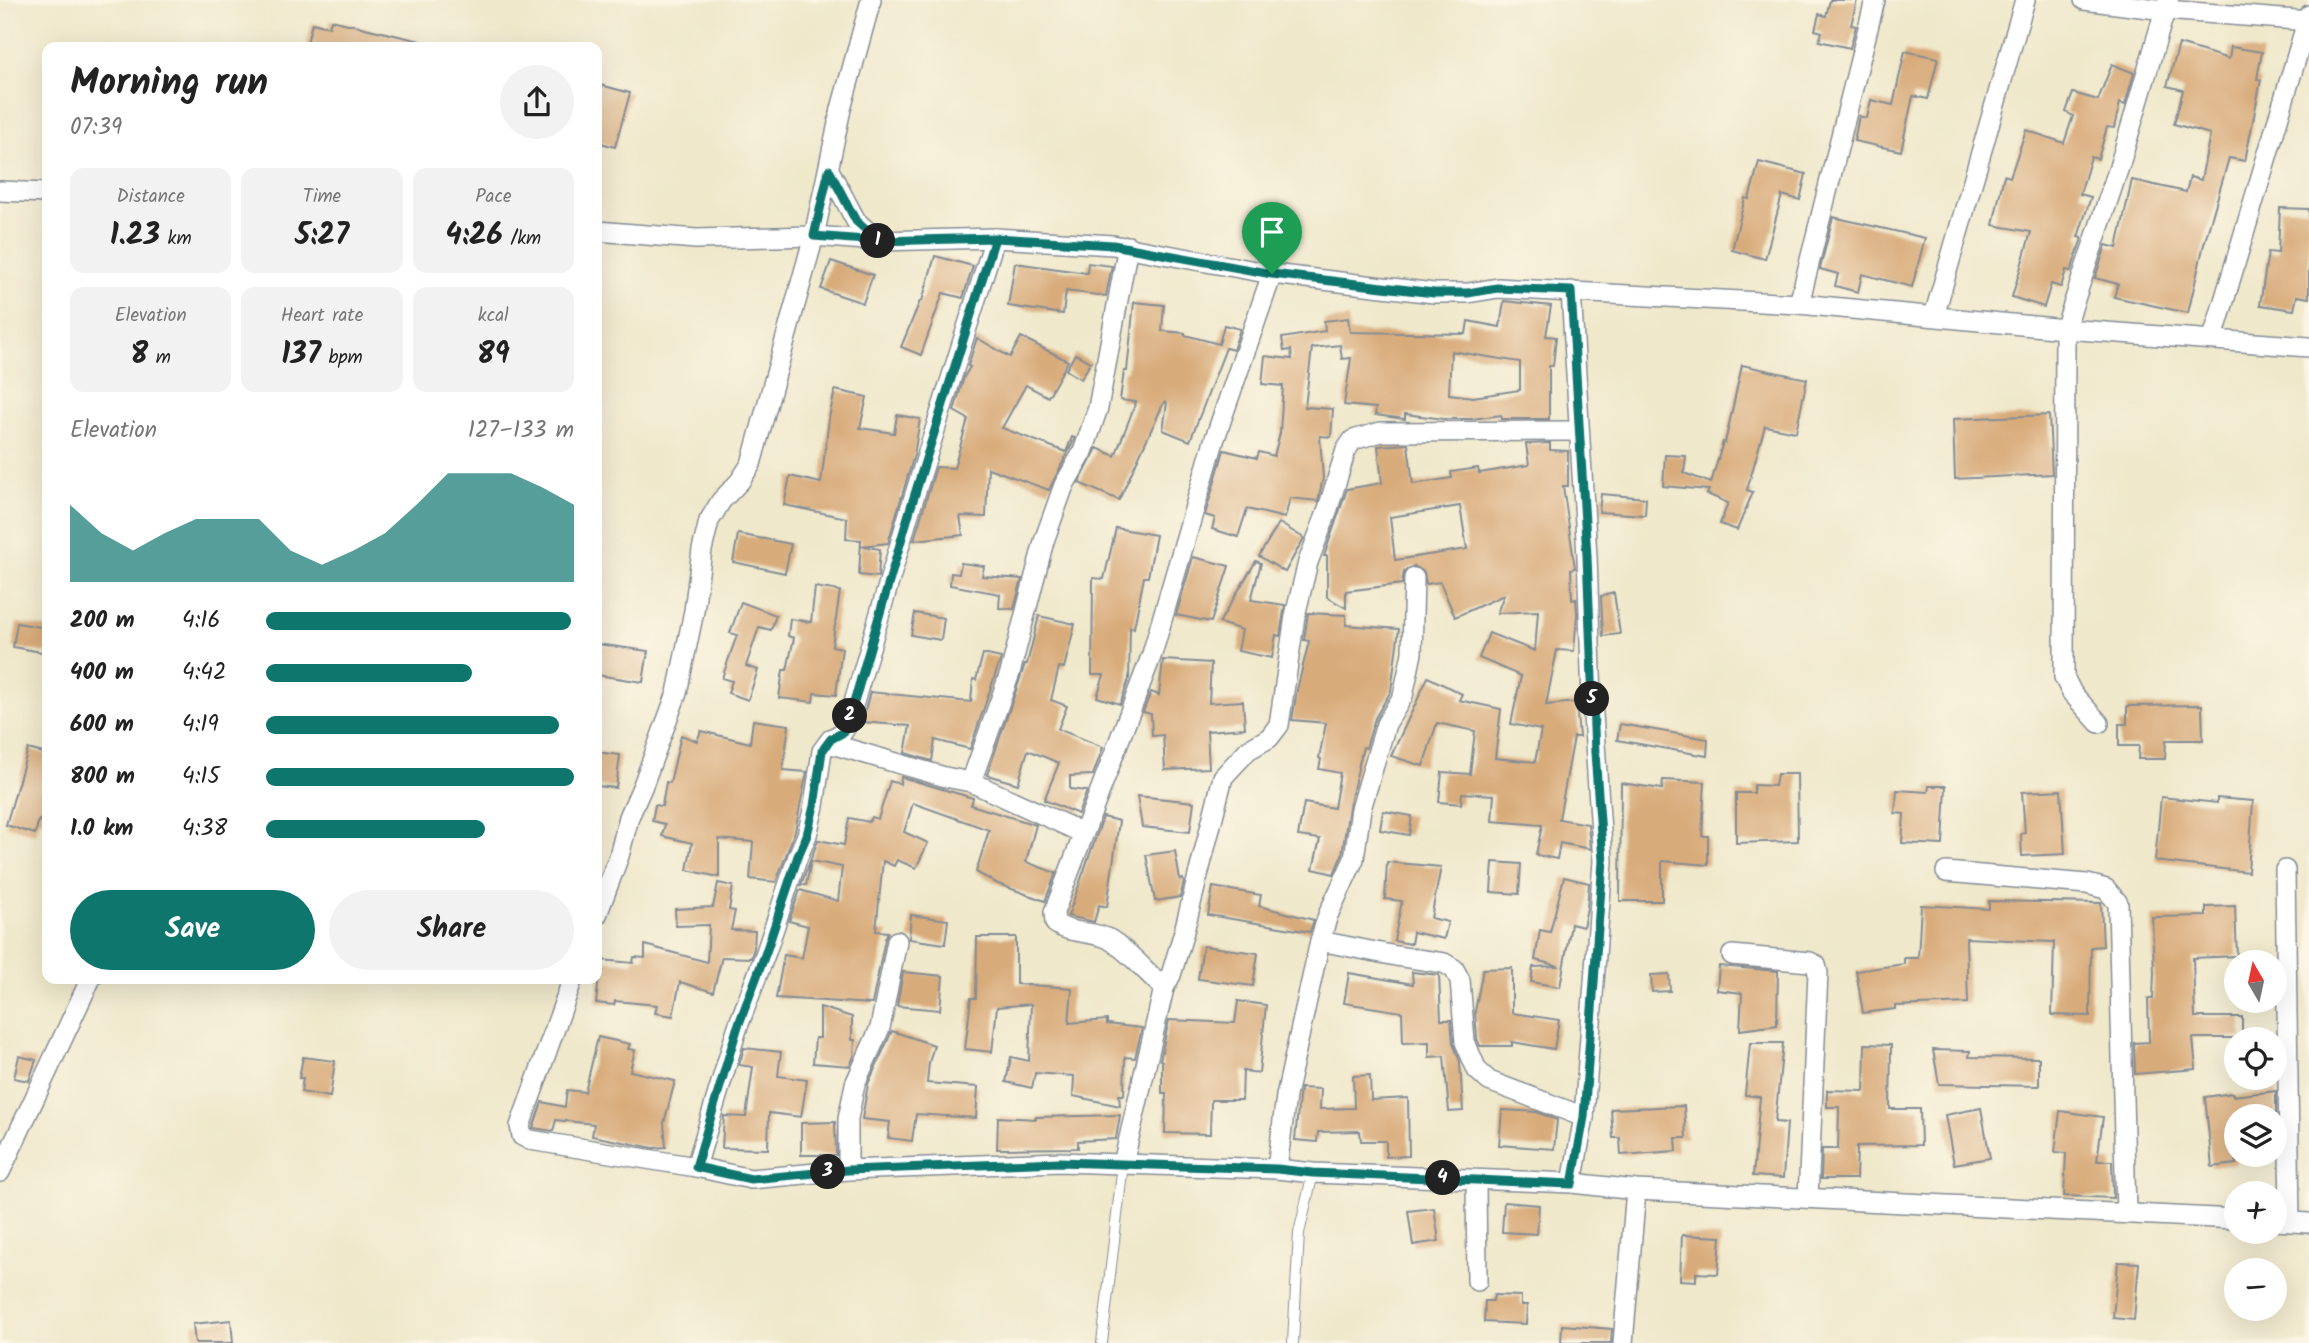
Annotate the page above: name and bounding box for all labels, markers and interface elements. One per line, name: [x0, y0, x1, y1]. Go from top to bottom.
text: Morning run: [70, 54, 268, 114]
button: share: [500, 65, 574, 139]
text: 07:39: [70, 110, 122, 146]
text: Distance: [117, 182, 185, 212]
text: Time: [303, 182, 341, 212]
text: Pace: [475, 182, 511, 212]
pin: [1242, 202, 1302, 274]
text: 1.23: [110, 212, 160, 260]
text: 5:27: [295, 212, 349, 260]
text: 4:26: [445, 212, 503, 260]
icon: arrive: [1253, 213, 1291, 251]
text: km: [160, 224, 192, 254]
text: /km: [503, 224, 541, 254]
pin: 1: [860, 224, 896, 258]
text: 1: [875, 225, 880, 255]
text: Elevation: [115, 301, 187, 331]
text: Heart rate: [281, 301, 363, 331]
text: kcal: [478, 301, 509, 331]
text: 8: [130, 331, 148, 379]
text: 137: [281, 331, 321, 379]
text: 89: [477, 331, 510, 379]
text: m: [148, 343, 171, 373]
text: bpm: [321, 343, 363, 373]
text: Elevation: [70, 413, 157, 449]
text: 127–133 m: [468, 413, 574, 449]
text: 200 m: [70, 603, 135, 639]
text: 4:16: [182, 603, 220, 639]
text: 400 m: [70, 655, 134, 691]
text: 4:42: [182, 655, 226, 691]
pin: 5: [1574, 682, 1610, 716]
text: 5: [1587, 683, 1596, 713]
pin: 2: [832, 698, 868, 734]
text: 2: [844, 700, 855, 730]
text: 600 m: [70, 707, 134, 743]
text: 4:19: [182, 707, 219, 743]
text: 800 m: [70, 759, 135, 795]
text: 4:15: [182, 759, 220, 795]
text: 1.0 km: [70, 811, 133, 847]
text: 4:38: [182, 811, 227, 847]
button: Save: [70, 890, 315, 970]
button: Share: [329, 890, 574, 970]
north arrow: [2224, 950, 2287, 1013]
map controls: [2224, 950, 2287, 1321]
button: locate: [2224, 1027, 2287, 1090]
button: layers: [2224, 1104, 2287, 1167]
pin: 3: [810, 1154, 846, 1190]
text: 3: [822, 1156, 833, 1186]
pin: 4: [1426, 1160, 1460, 1196]
text: 4: [1437, 1162, 1448, 1192]
button: +: [2224, 1181, 2287, 1244]
button: −: [2224, 1258, 2287, 1321]

